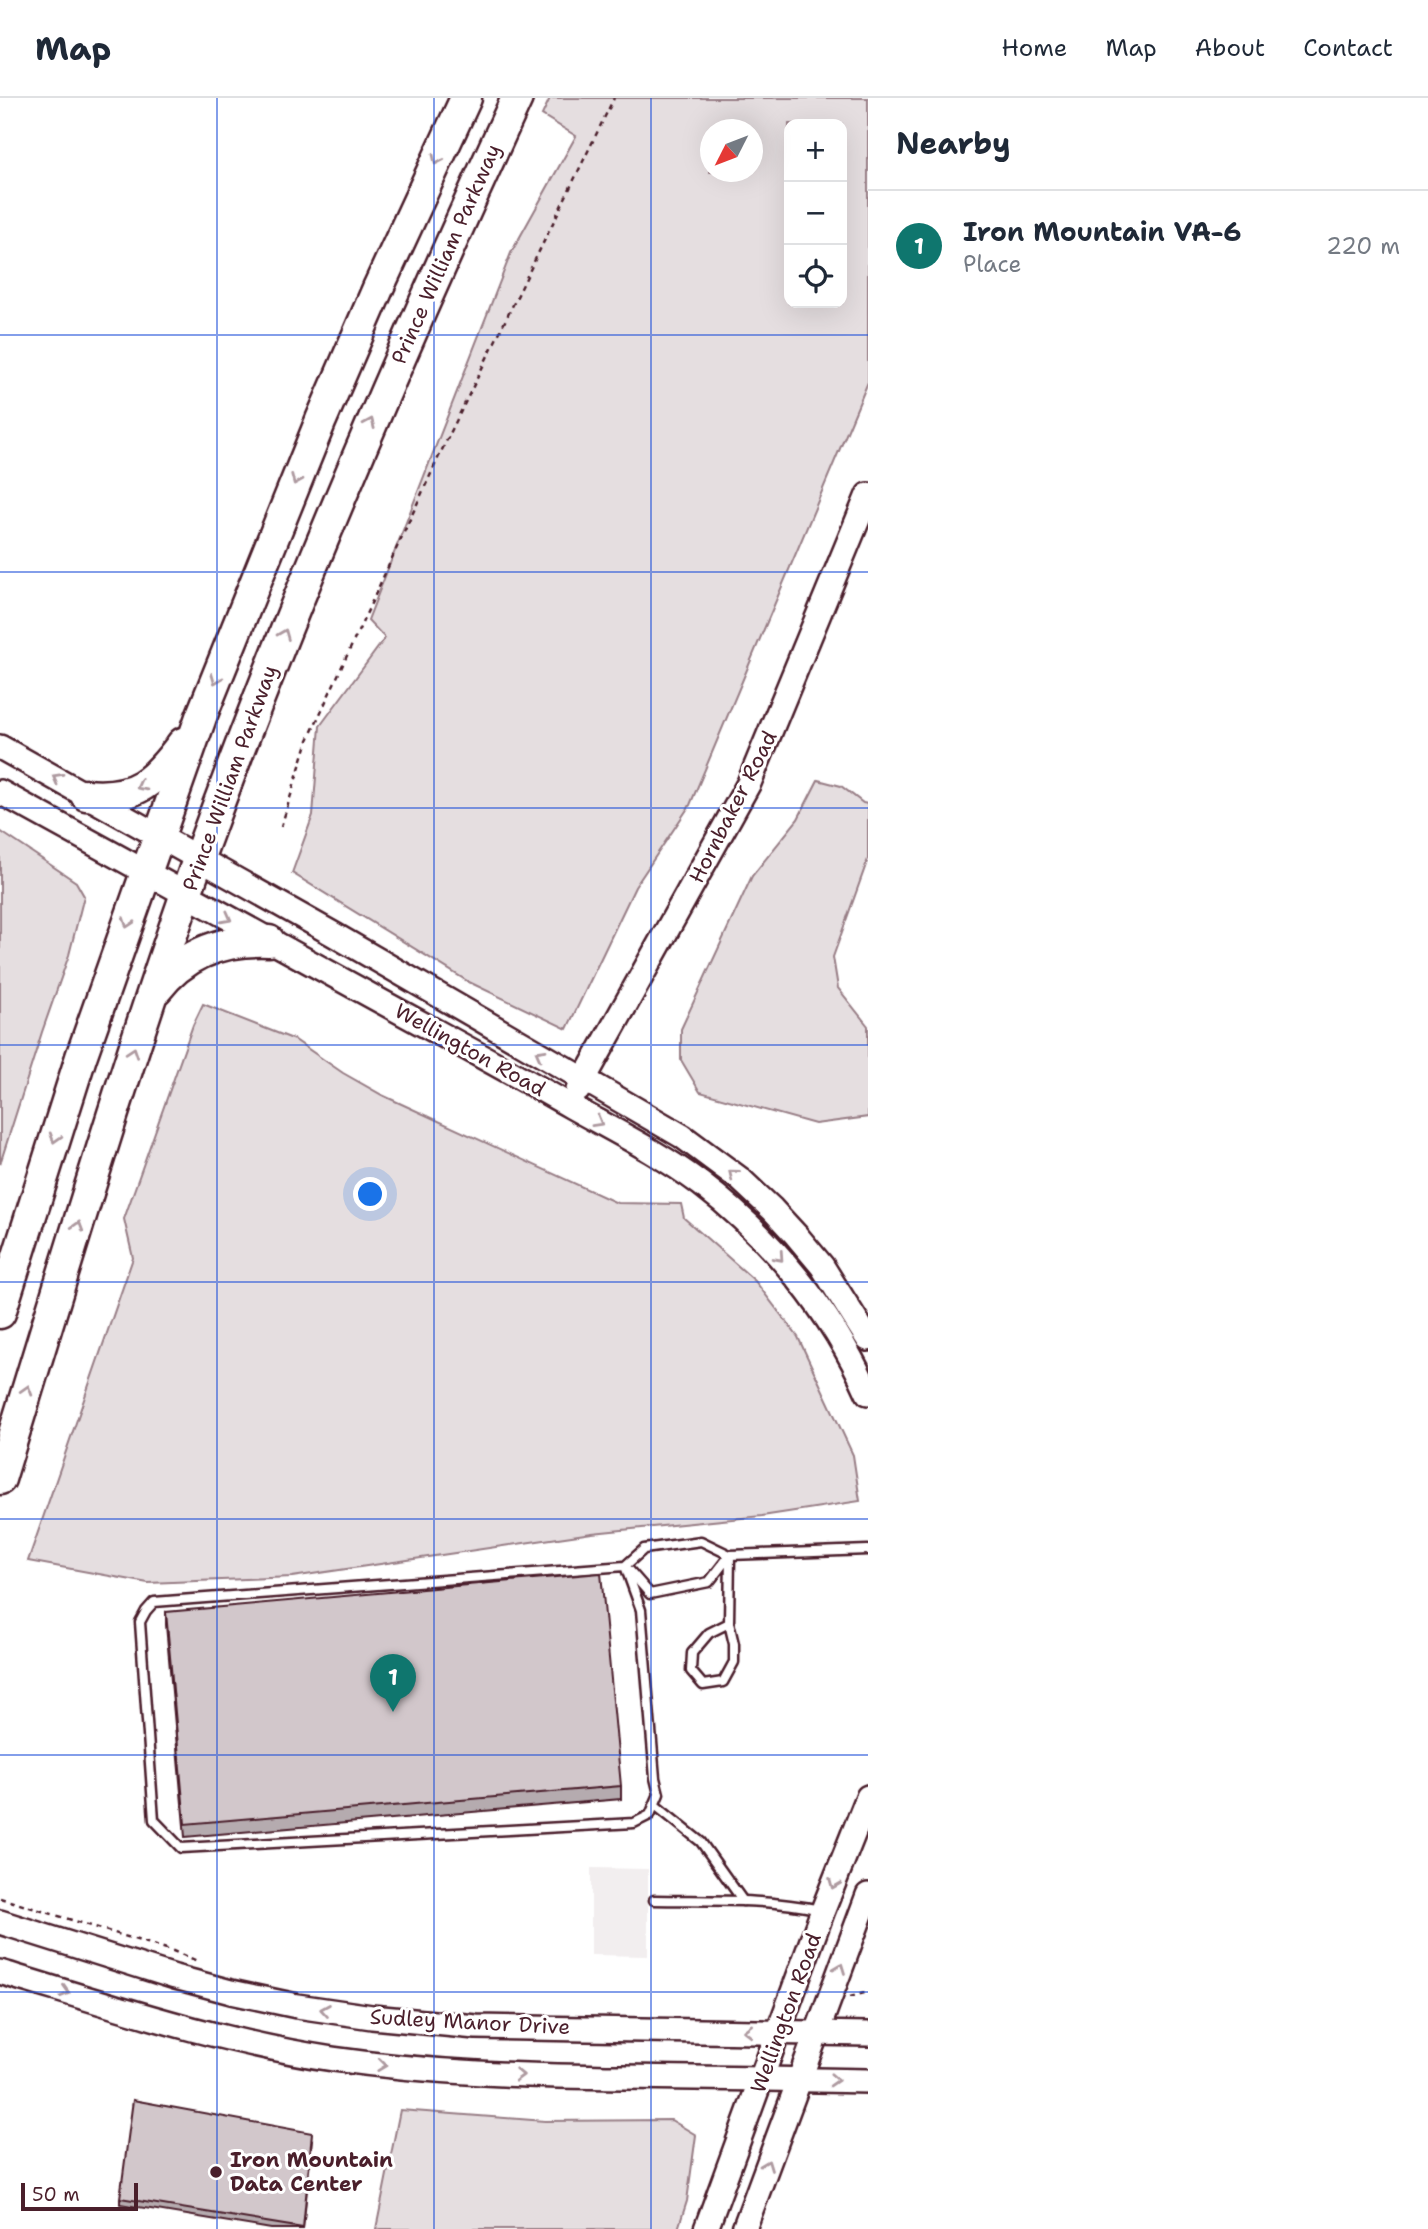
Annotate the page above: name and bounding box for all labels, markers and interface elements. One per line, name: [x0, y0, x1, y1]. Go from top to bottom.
text: Map: [35, 26, 111, 71]
text: Home: [1001, 32, 1067, 64]
text: Map: [1105, 32, 1157, 64]
text: About: [1195, 32, 1265, 64]
text: Contact: [1303, 32, 1393, 64]
north arrow: [700, 119, 763, 182]
map controls: [784, 119, 847, 308]
button: +: [784, 119, 847, 182]
text: Nearby: [896, 123, 1011, 164]
street label: Prince William Parkway: [385, 139, 507, 369]
one-way arrow: [431, 153, 445, 165]
button: −: [784, 182, 847, 245]
text: Iron Mountain VA-6: [963, 214, 1241, 249]
text: 1: [914, 231, 924, 261]
text: 220 m: [1326, 231, 1400, 261]
button: locate: [784, 245, 847, 308]
text: Place: [963, 249, 1022, 279]
one-way arrow: [362, 418, 376, 430]
one-way arrow: [290, 473, 304, 486]
one-way arrow: [275, 628, 289, 640]
street label: Prince William Parkway: [176, 661, 284, 895]
one-way arrow: [211, 672, 225, 684]
street label: Hornbaker Road: [682, 726, 784, 888]
one-way arrow: [51, 773, 64, 786]
one-way arrow: [136, 778, 148, 791]
one-way arrow: [220, 910, 232, 923]
one-way arrow: [122, 916, 136, 928]
street label: Wellington Road: [390, 997, 550, 1103]
one-way arrow: [125, 1046, 139, 1058]
one-way arrow: [535, 1049, 547, 1062]
one-way arrow: [591, 1114, 604, 1127]
one-way arrow: [49, 1132, 63, 1144]
one-way arrow: [728, 1169, 740, 1182]
your location: [353, 1177, 387, 1211]
one-way arrow: [70, 1221, 84, 1233]
one-way arrow: [771, 1249, 783, 1262]
one-way arrow: [19, 1385, 34, 1397]
pin: 1: [370, 1654, 416, 1712]
one-way arrow: [829, 1877, 843, 1889]
street label: Wellington Road: [744, 1929, 828, 2097]
one-way arrow: [832, 1962, 846, 1974]
one-way arrow: [59, 1983, 71, 1998]
one-way arrow: [319, 2003, 331, 2018]
street label: Sudley Manor Drive: [369, 2003, 571, 2041]
one-way arrow: [742, 2023, 753, 2038]
one-way arrow: [376, 2058, 388, 2073]
one-way arrow: [514, 2067, 525, 2082]
one-way arrow: [829, 2072, 840, 2087]
place label: Iron Mountain Data Center: [230, 2146, 393, 2198]
one-way arrow: [759, 2160, 773, 2172]
marker: Iron Mountain Data Center: [208, 2164, 224, 2180]
scale bar: [21, 2180, 138, 2212]
text: 50 m: [32, 2182, 80, 2207]

